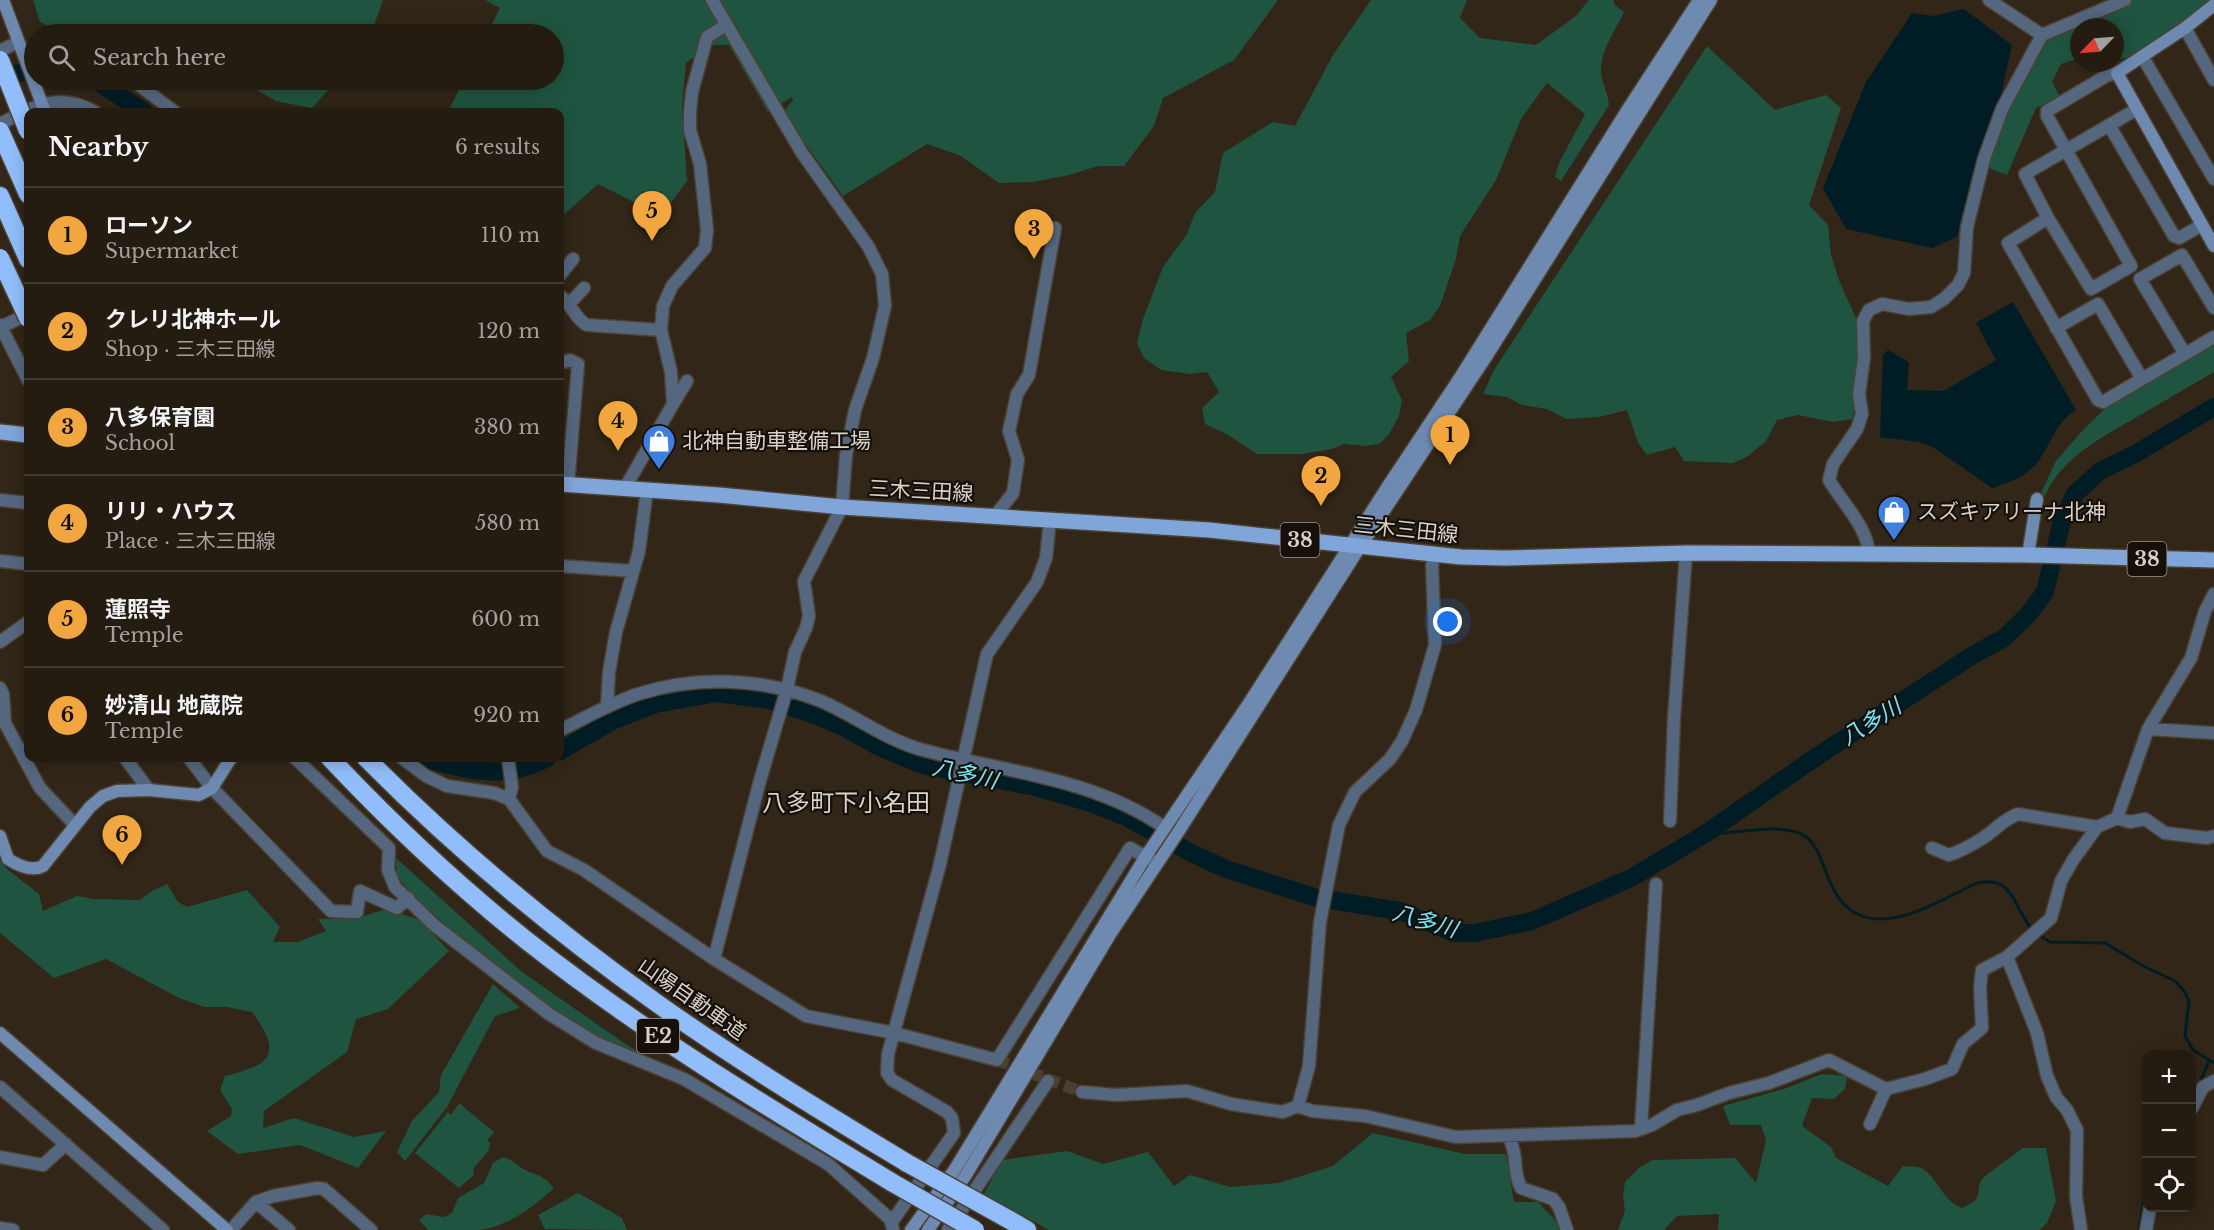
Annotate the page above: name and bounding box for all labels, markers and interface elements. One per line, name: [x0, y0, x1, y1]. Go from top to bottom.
north arrow: [2070, 18, 2124, 72]
search box: [24, 24, 564, 90]
icon: search: [45, 41, 78, 74]
text: Search here: [93, 44, 226, 71]
text: Nearby: [48, 131, 149, 163]
text: 6 results: [455, 135, 540, 159]
pin: 5: [632, 192, 672, 241]
pin: 3: [1014, 210, 1054, 259]
text: ローソン: [105, 212, 193, 239]
text: 1: [63, 223, 72, 247]
text: 110 m: [481, 223, 540, 247]
text: Supermarket: [105, 239, 239, 263]
text: クレリ北神ホール: [105, 306, 281, 333]
text: 2: [61, 319, 74, 343]
text: 120 m: [477, 319, 540, 343]
text: Shop · 三木三田線: [105, 337, 276, 361]
pin: 4: [598, 402, 638, 451]
text: 八多保育園: [105, 404, 215, 431]
text: 3: [61, 415, 74, 439]
text: 380 m: [474, 415, 540, 439]
pin: 1: [1430, 416, 1470, 465]
shop icon: 北神自動車整備工場: [641, 423, 677, 470]
place label: 北神自動車整備工場: [682, 428, 871, 454]
text: School: [105, 431, 175, 455]
pin: 2: [1302, 456, 1340, 506]
street label: 三木三田線: [868, 475, 974, 507]
shop icon: スズキアリーナ北神: [1876, 494, 1912, 541]
text: リリ・ハウス: [105, 498, 237, 525]
place label: スズキアリーナ北神: [1917, 499, 2106, 525]
text: 4: [61, 511, 74, 535]
text: 580 m: [475, 511, 540, 535]
street label: 三木三田線: [1352, 512, 1460, 548]
road number: 38: [1280, 523, 1320, 557]
text: Place · 三木三田線: [105, 529, 276, 553]
road number: 38: [2128, 542, 2166, 576]
text: 蓮照寺: [105, 596, 171, 623]
text: 5: [62, 607, 73, 631]
text: 600 m: [471, 607, 540, 631]
your location: [1433, 607, 1462, 636]
text: Temple: [105, 623, 183, 647]
text: 妙清山 地蔵院: [105, 692, 243, 719]
water label: 八多川: [1836, 692, 1908, 751]
text: 6: [61, 703, 74, 727]
text: 920 m: [473, 703, 540, 727]
text: Temple: [105, 719, 183, 743]
water label: 八多川: [930, 753, 1002, 795]
district label: 八多町下小名田: [762, 788, 930, 817]
pin: 6: [102, 816, 142, 865]
water label: 八多川: [1390, 899, 1462, 944]
street label: 山陽自動車道: [633, 952, 751, 1046]
road number: E2: [637, 1019, 679, 1053]
map controls: [2142, 1050, 2196, 1212]
button: +: [2142, 1050, 2196, 1104]
button: −: [2142, 1104, 2196, 1158]
button: locate: [2142, 1158, 2196, 1212]

